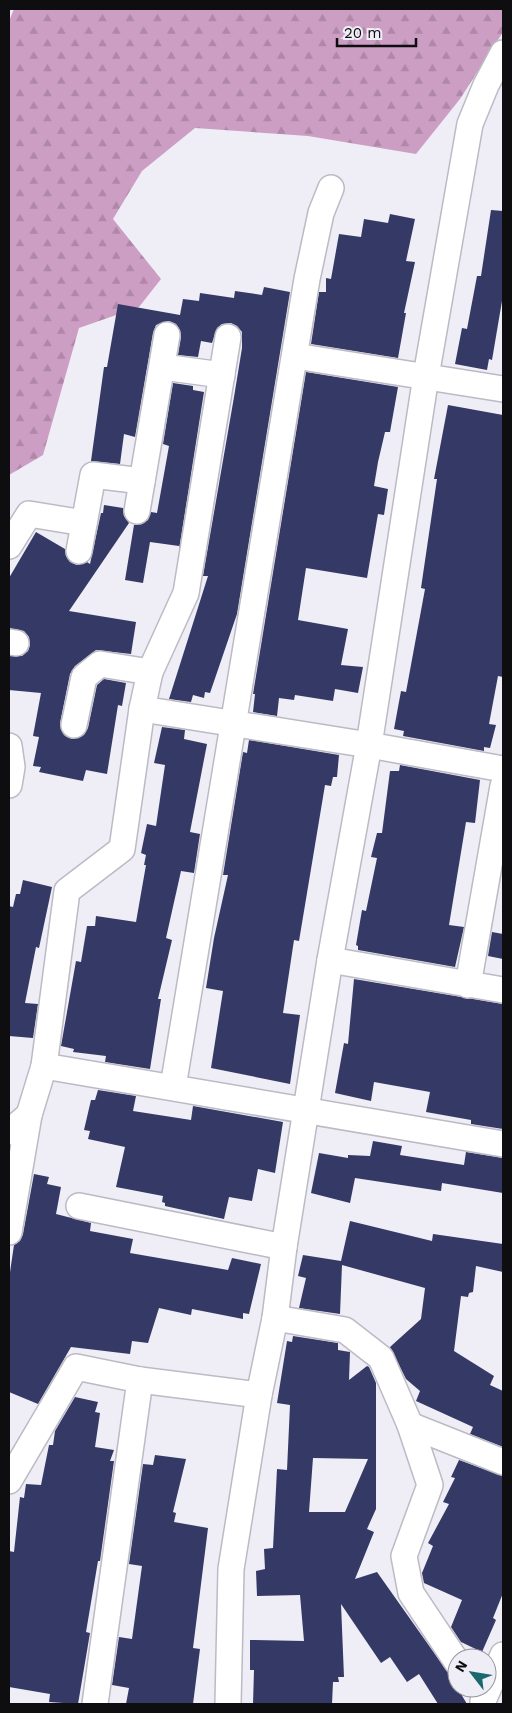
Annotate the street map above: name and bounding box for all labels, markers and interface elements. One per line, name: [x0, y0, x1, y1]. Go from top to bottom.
scale bar: [337, 15, 416, 47]
text: 20 m: [344, 24, 382, 42]
north arrow: [447, 1648, 497, 1698]
text: N: [451, 1658, 470, 1675]

